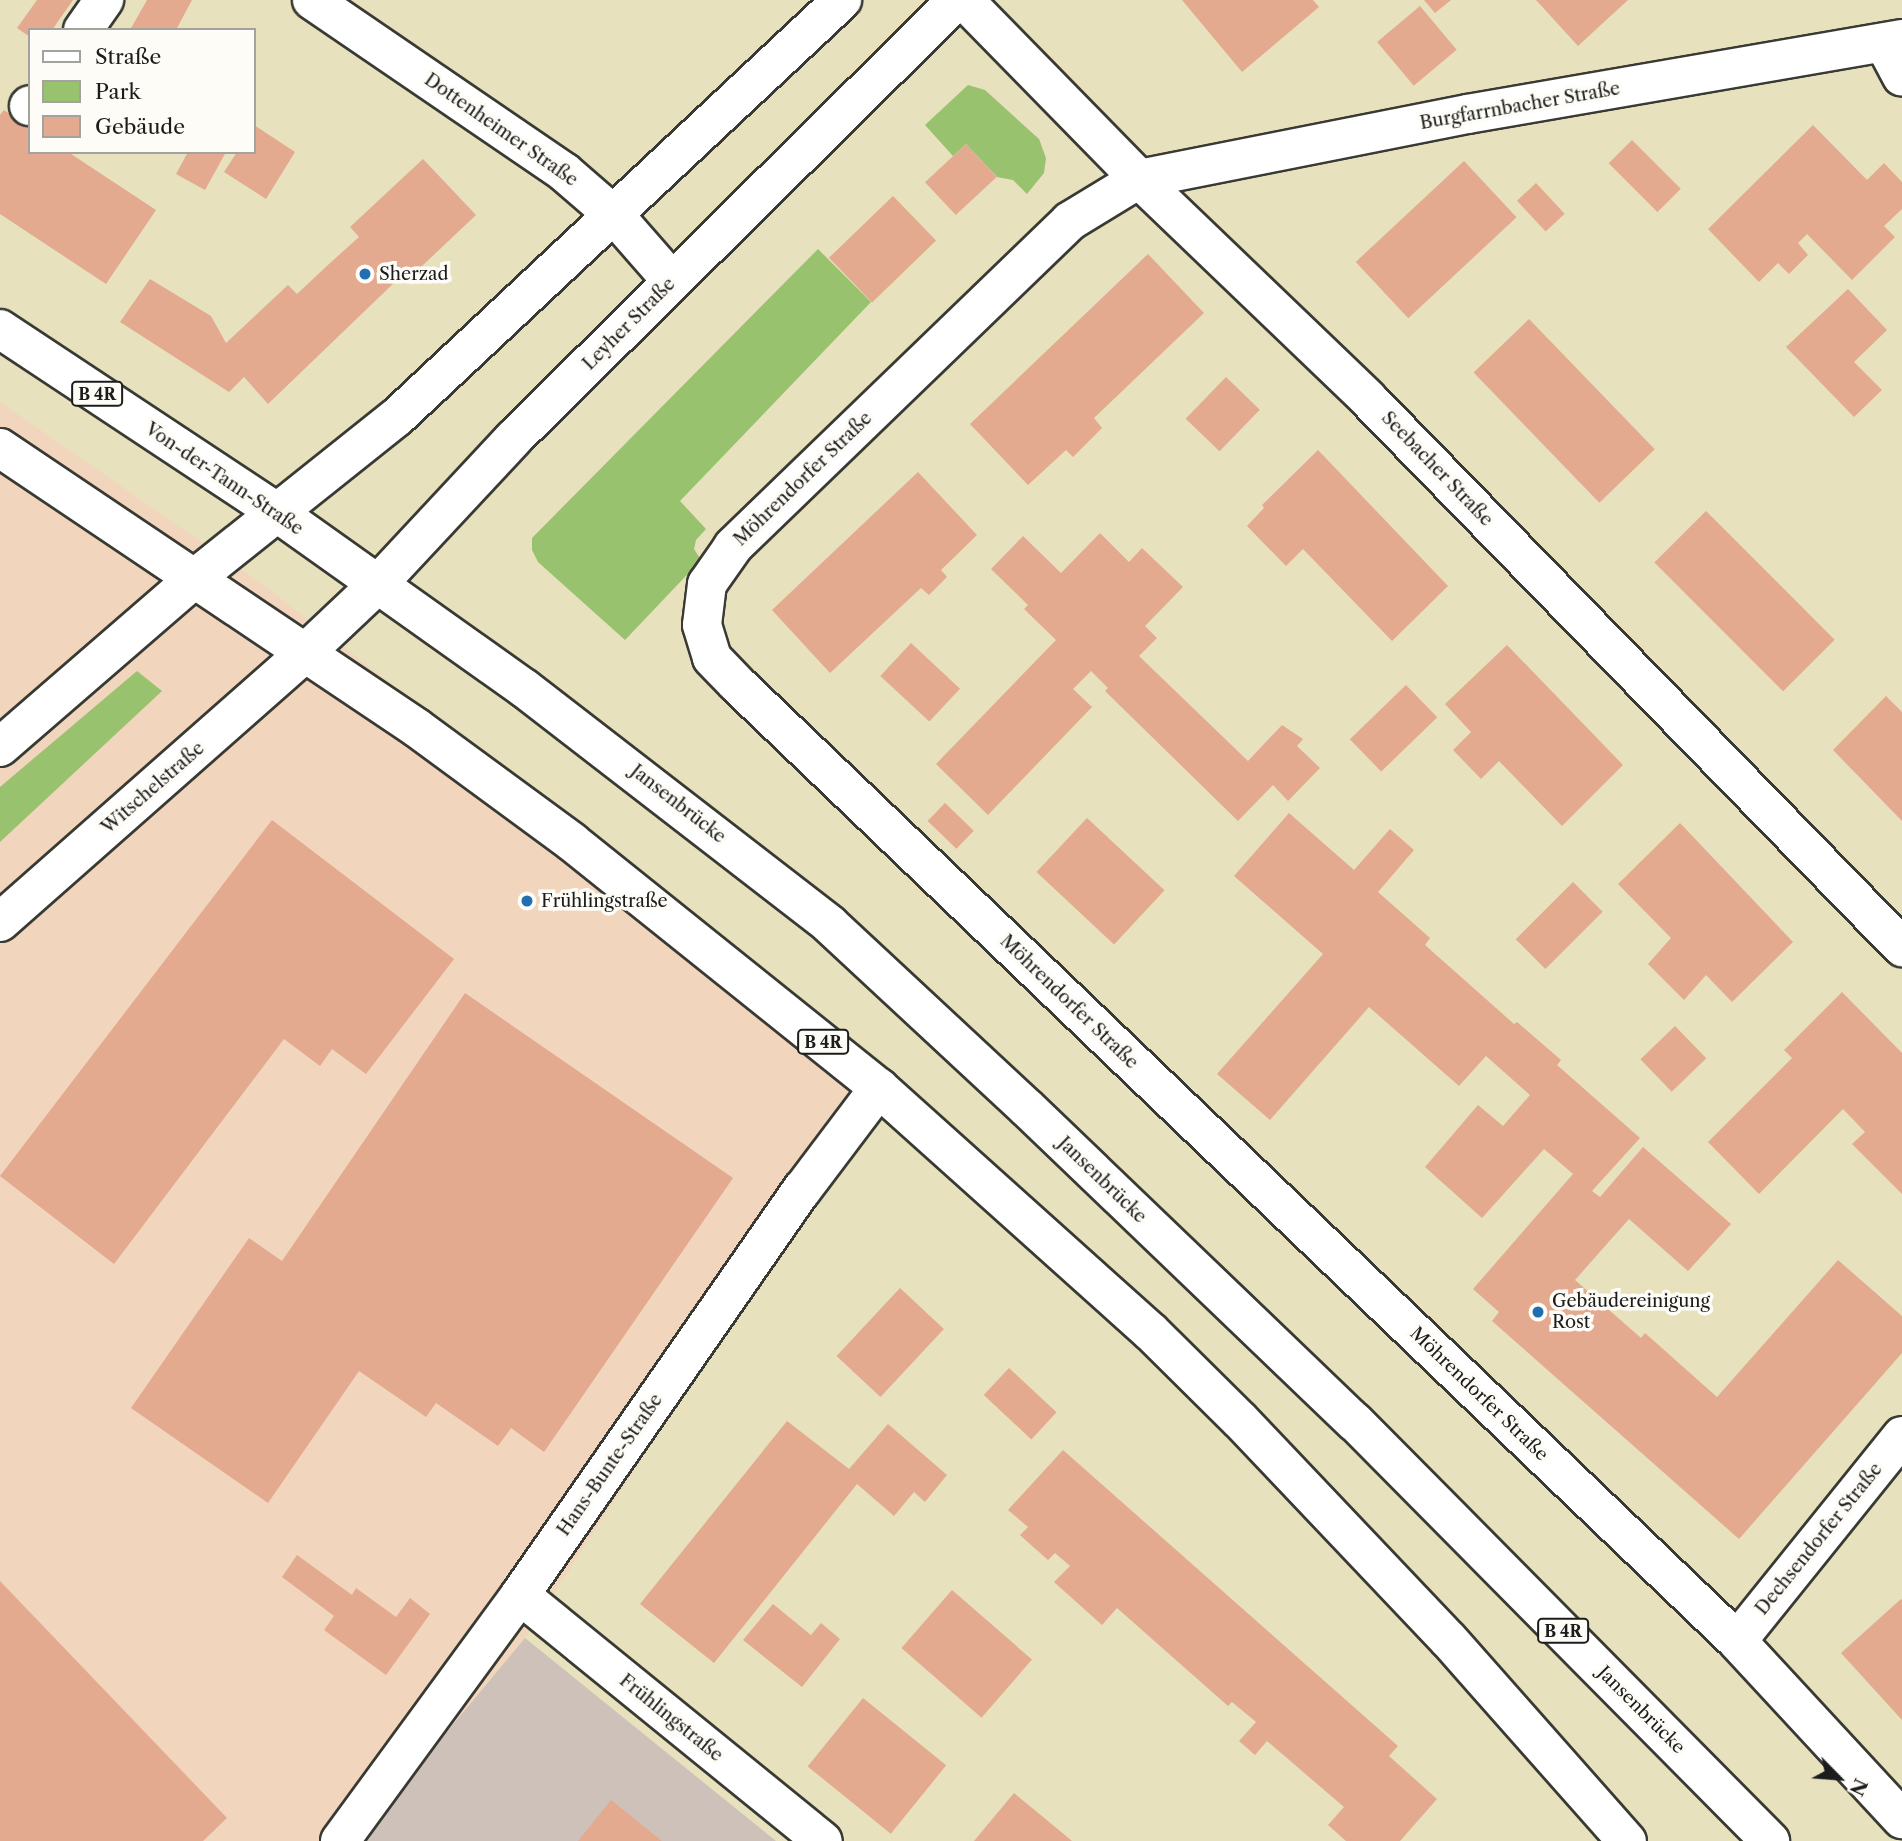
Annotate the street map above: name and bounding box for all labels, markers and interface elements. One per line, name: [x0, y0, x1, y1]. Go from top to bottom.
legend: [28, 28, 256, 154]
text: Straße: [95, 44, 161, 69]
street label: Dottenheimer Straße: [420, 69, 582, 191]
street label: Burgfarrnbacher Straße: [1418, 78, 1622, 134]
text: Park: [95, 79, 141, 104]
text: Gebäude: [95, 114, 185, 139]
place label: Sherzad: [379, 263, 448, 285]
marker: Sherzad: [357, 266, 373, 282]
street label: Leyher Straße: [578, 273, 680, 375]
road number: B 4R: [71, 382, 123, 406]
street label: Möhrendorfer Straße: [729, 407, 877, 551]
street label: Seebacher Straße: [1377, 407, 1497, 531]
street label: Von-der-Tann-Straße: [141, 418, 307, 540]
street label: Witschelstraße: [97, 737, 209, 839]
street label: Jansenbrücke: [626, 760, 730, 848]
place label: Frühlingstraße: [541, 890, 668, 912]
marker: Frühlingstraße: [519, 893, 535, 909]
street label: Möhrendorfer Straße: [995, 930, 1143, 1074]
road number: B 4R: [797, 1030, 849, 1054]
street label: Jansenbrücke: [1053, 1132, 1151, 1228]
place label: Gebäudereinigung Rost: [1552, 1291, 1710, 1334]
marker: Gebäudereinigung Rost: [1530, 1304, 1546, 1320]
street label: Möhrendorfer Straße: [1405, 1322, 1553, 1466]
street label: Hans-Bunte-Straße: [553, 1390, 667, 1540]
street label: Dechsendorfer Straße: [1751, 1459, 1887, 1619]
road number: B 4R: [1537, 1618, 1589, 1644]
street label: Jansenbrücke: [1593, 1662, 1689, 1758]
street label: Frühlingstraße: [615, 1670, 727, 1766]
north arrow: [1804, 1743, 1874, 1813]
text: N: [1845, 1775, 1872, 1799]

